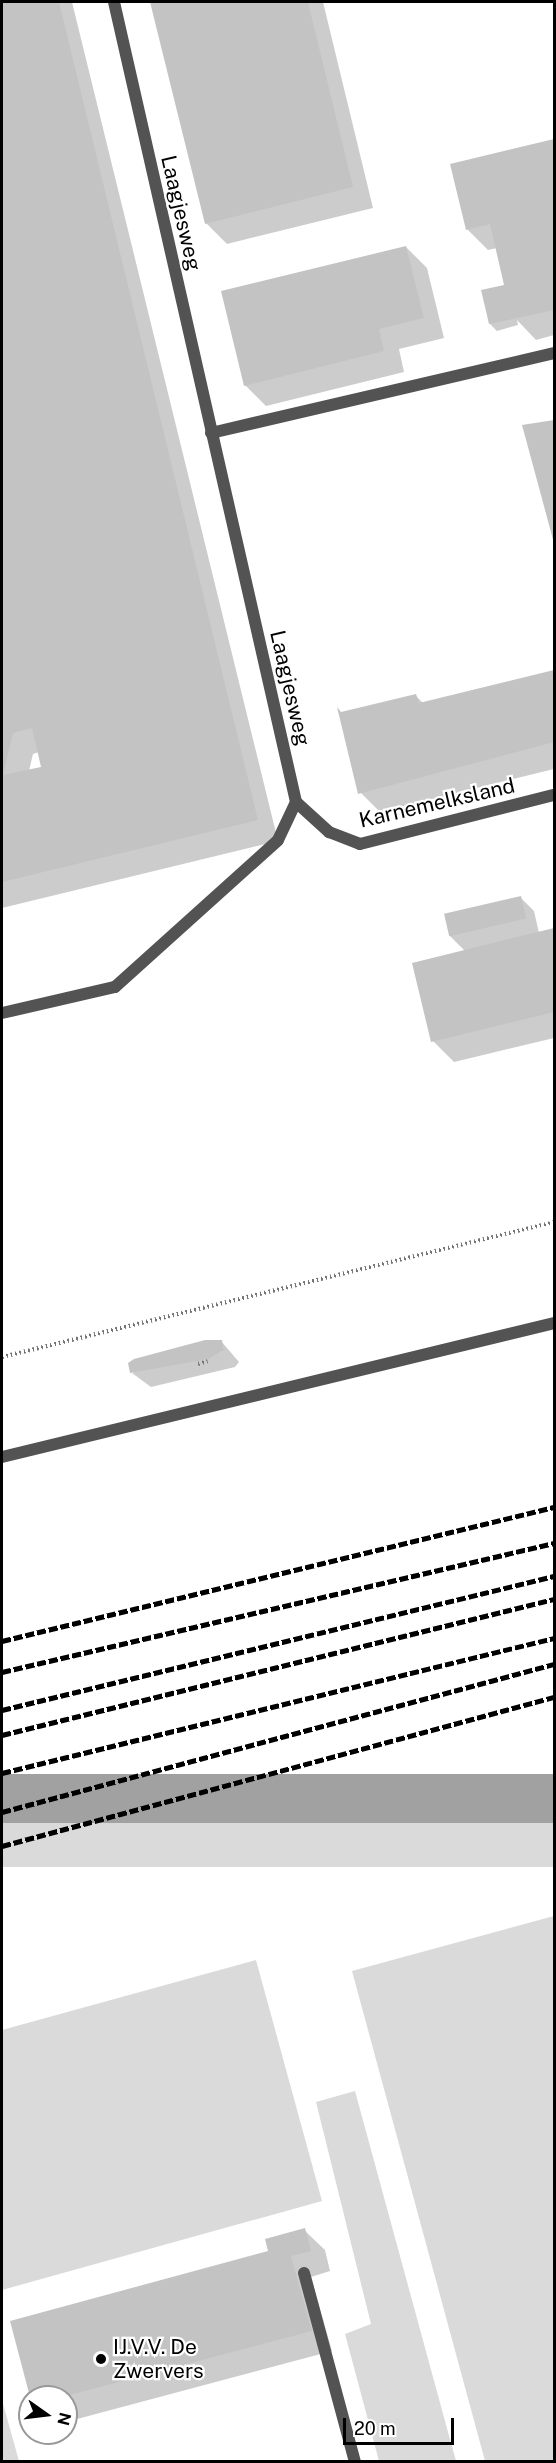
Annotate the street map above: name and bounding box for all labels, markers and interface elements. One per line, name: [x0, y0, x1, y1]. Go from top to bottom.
street label: Laagjesweg: [155, 153, 207, 273]
street label: Laagjesweg: [264, 628, 316, 748]
street label: Karnemelksland: [357, 773, 517, 833]
place label: IJ.V.V. De Zwervers: [113, 2334, 204, 2384]
marker: IJ.V.V. De Zwervers: [94, 2352, 108, 2366]
north arrow: [18, 2385, 78, 2445]
scale bar: [346, 2406, 457, 2444]
text: N: [53, 2411, 75, 2427]
text: 20 m: [354, 2418, 396, 2439]

